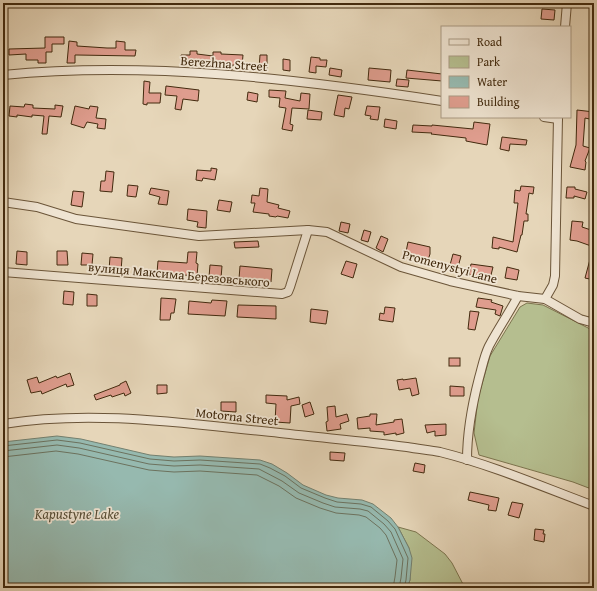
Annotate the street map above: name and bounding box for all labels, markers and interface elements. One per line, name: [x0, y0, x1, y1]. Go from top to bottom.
legend: [441, 26, 571, 118]
text: Road: [477, 33, 503, 50]
street label: Berezhna Street: [180, 51, 268, 76]
text: Park: [477, 53, 501, 70]
text: Water: [477, 73, 507, 90]
text: Building: [477, 93, 520, 110]
street label: Promenystyi Lane: [400, 245, 500, 288]
street label: вулиця Максима Березовського: [87, 257, 271, 292]
street label: Motorna Street: [195, 403, 280, 430]
water label: Kapustyne Lake: [34, 504, 120, 524]

